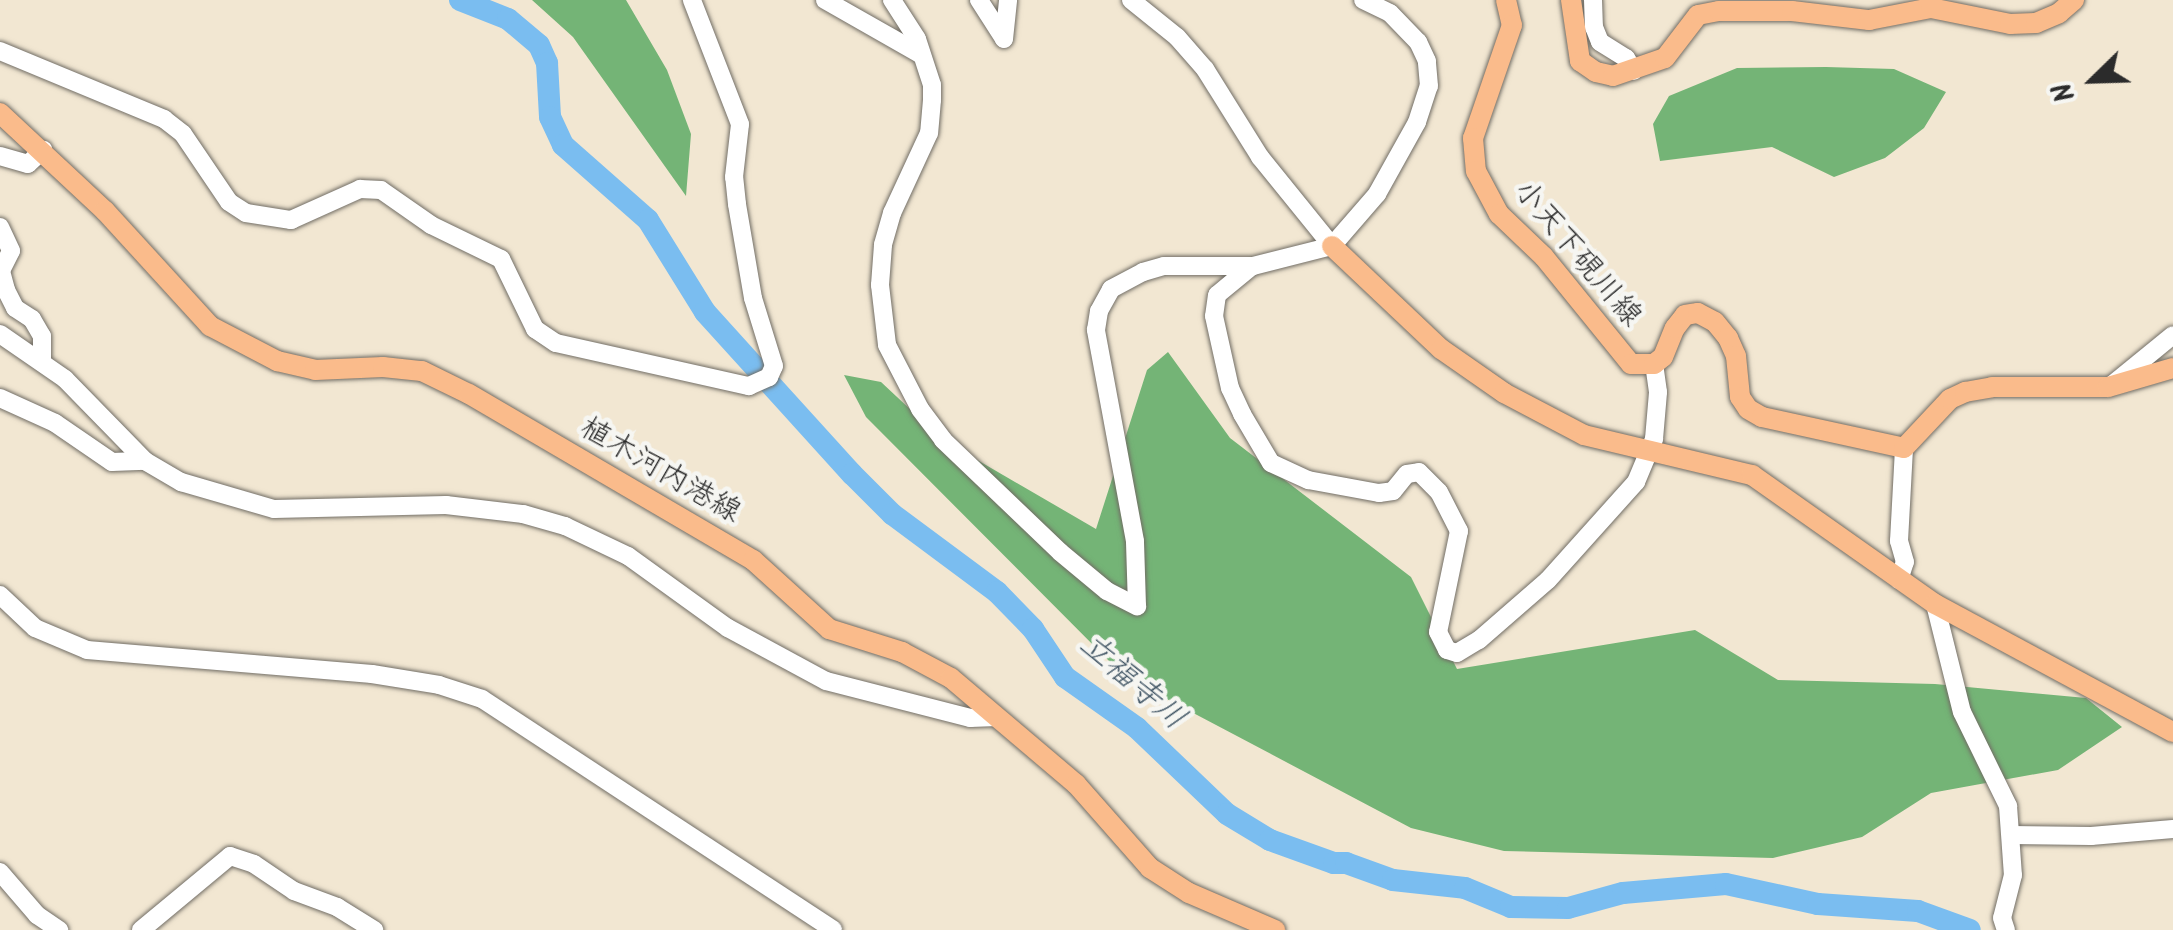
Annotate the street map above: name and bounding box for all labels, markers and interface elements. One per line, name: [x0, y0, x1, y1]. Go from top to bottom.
north arrow: [2043, 30, 2143, 130]
text: N: [2041, 75, 2089, 109]
street label: 小天下硯川線: [1505, 173, 1649, 335]
street label: 植木河内港線: [573, 410, 747, 532]
water label: 立福寺川: [1071, 627, 1193, 739]

